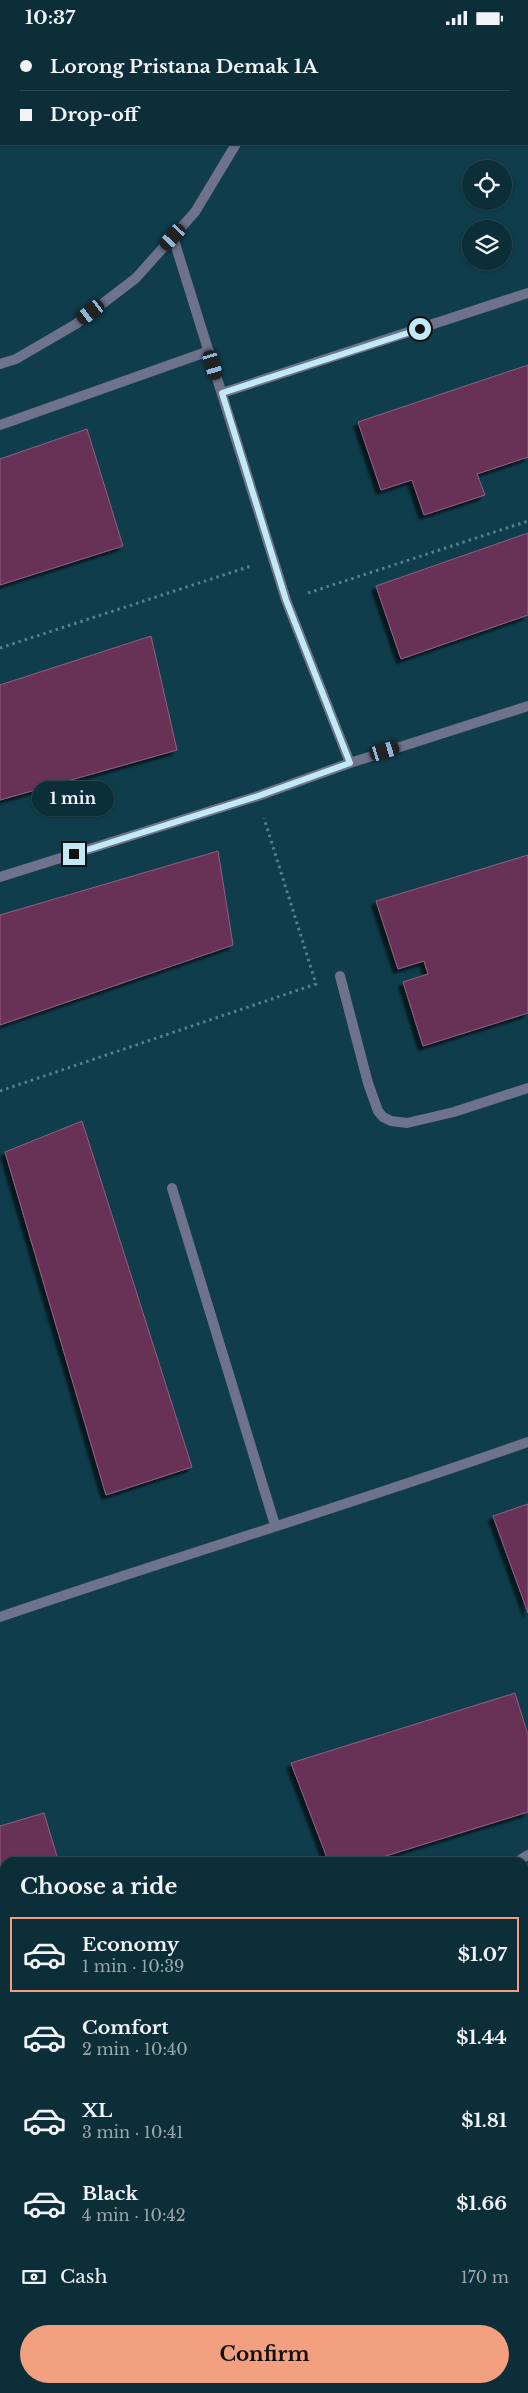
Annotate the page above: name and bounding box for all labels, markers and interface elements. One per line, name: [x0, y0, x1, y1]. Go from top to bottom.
text: 10:37: [25, 6, 75, 29]
text: Lorong Pristana Demak 1A: [50, 55, 318, 78]
text: Drop-off: [50, 103, 139, 126]
map controls: [462, 160, 512, 270]
button: locate: [462, 160, 512, 210]
button: layers: [462, 220, 512, 270]
car: [157, 221, 188, 253]
car: [74, 297, 107, 327]
route start: [409, 318, 431, 340]
car: [201, 348, 224, 382]
car: [368, 739, 401, 763]
callout: 1 min: [33, 781, 115, 817]
text: 1 min: [50, 788, 96, 808]
route end: [63, 843, 85, 865]
text: Choose a ride: [20, 1873, 177, 1900]
icon: car: [22, 1932, 67, 1977]
text: Economy: [82, 1933, 179, 1956]
text: $1.07: [458, 1943, 507, 1966]
text: 1 min · 10:39: [82, 1956, 184, 1976]
icon: car: [22, 2015, 67, 2060]
text: Comfort: [82, 2016, 169, 2039]
text: $1.44: [456, 2026, 507, 2049]
text: 2 min · 10:40: [82, 2039, 188, 2059]
icon: car: [22, 2098, 67, 2143]
text: XL: [82, 2099, 112, 2122]
text: $1.81: [461, 2109, 507, 2132]
text: 3 min · 10:41: [82, 2122, 183, 2142]
icon: car: [22, 2181, 67, 2226]
text: Black: [82, 2182, 138, 2205]
text: $1.66: [456, 2192, 507, 2215]
text: 4 min · 10:42: [82, 2205, 186, 2225]
icon: cash: [20, 2263, 48, 2291]
text: Cash: [60, 2265, 107, 2288]
text: 170 m: [461, 2267, 509, 2287]
button: Confirm: [20, 2325, 509, 2383]

